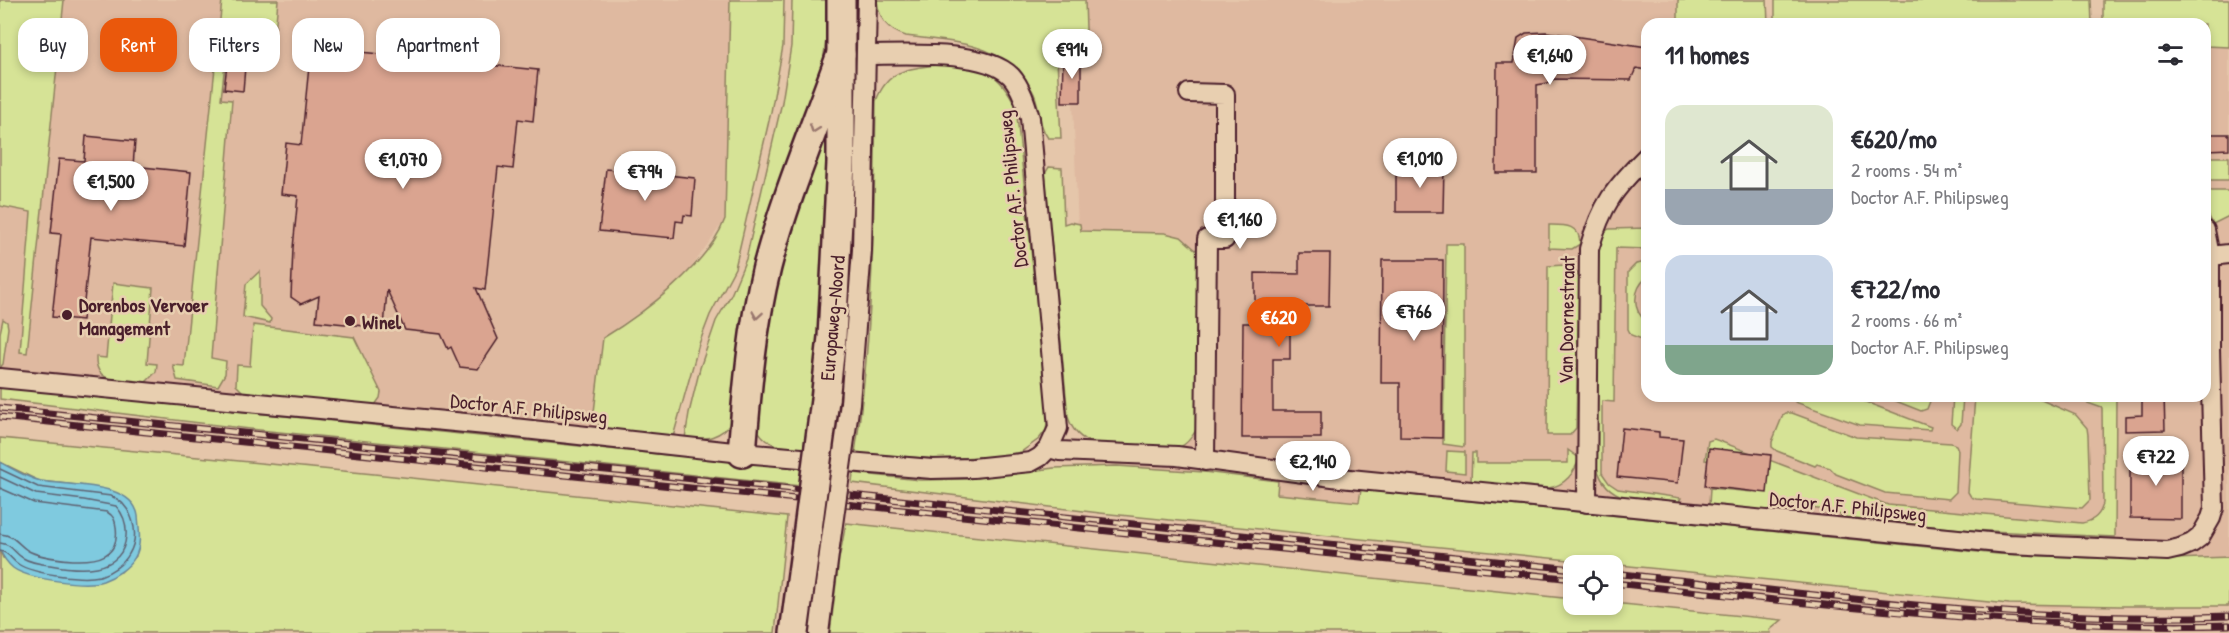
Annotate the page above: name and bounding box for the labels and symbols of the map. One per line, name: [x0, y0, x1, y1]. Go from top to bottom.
pin: €914: [1036, 29, 1108, 80]
pin: €1,640: [1501, 35, 1599, 86]
street label: Doctor A.F. Philipsweg: [990, 109, 1034, 269]
one-way arrow: [809, 123, 821, 134]
pin: €1,010: [1371, 138, 1469, 189]
pin: €1,070: [354, 139, 452, 190]
pin: €794: [609, 151, 681, 202]
pin: €1,500: [62, 161, 160, 212]
pin: €1,160: [1191, 199, 1289, 250]
street label: Europaweg-Noord: [813, 254, 851, 382]
street label: Van Doornestraat: [1551, 255, 1581, 384]
place label: Dorenbos Vervoer Management: [79, 291, 209, 342]
pin: €766: [1378, 291, 1450, 342]
pin: €620: [1243, 297, 1315, 348]
marker: Dorenbos Vervoer Management: [60, 308, 74, 322]
place label: Winel: [362, 308, 402, 335]
one-way arrow: [752, 311, 764, 320]
marker: Winel: [343, 314, 357, 328]
street label: Doctor A.F. Philipsweg: [449, 386, 609, 430]
pin: €722: [2120, 436, 2192, 487]
pin: €2,140: [1264, 441, 1362, 492]
street label: Doctor A.F. Philipsweg: [1768, 484, 1928, 528]

